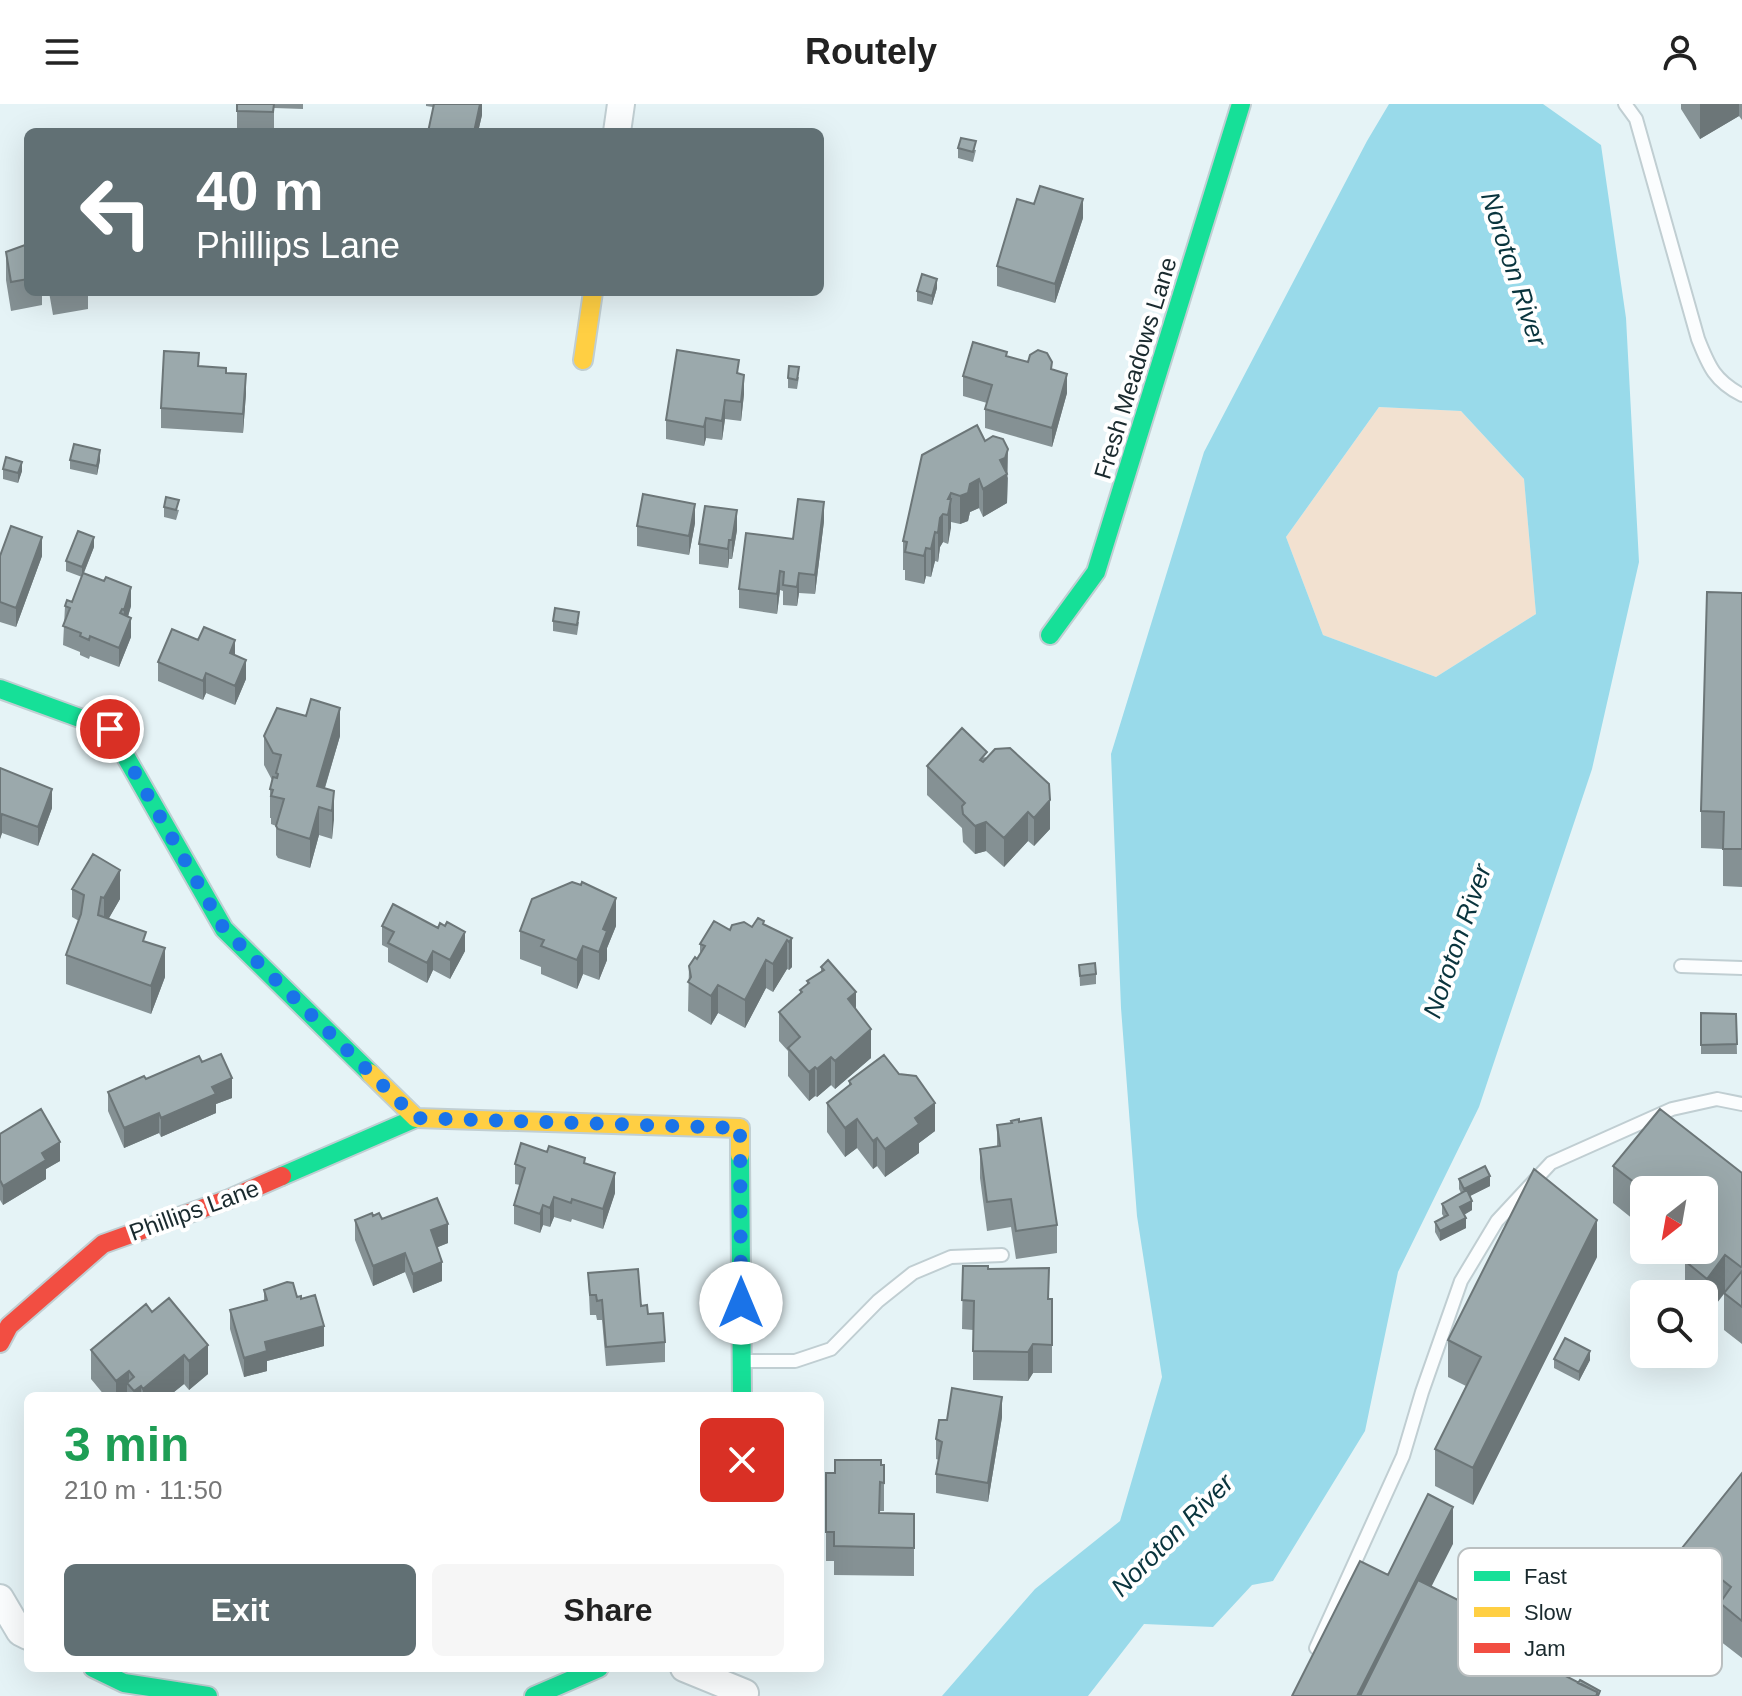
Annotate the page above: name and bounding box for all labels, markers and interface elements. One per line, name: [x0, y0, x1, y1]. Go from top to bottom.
icon: menu: [40, 30, 84, 74]
icon: person: [1658, 30, 1702, 74]
text: Routely: [805, 31, 937, 72]
text: 40 m: [196, 159, 324, 222]
icon: left: [64, 160, 168, 264]
water label: Noroton River: [1475, 188, 1553, 351]
text: Phillips Lane: [196, 225, 400, 266]
street label: Fresh Meadows Lane: [1088, 254, 1182, 482]
pin: [76, 695, 144, 763]
icon: arrive: [88, 707, 132, 751]
water label: Noroton River: [1417, 859, 1498, 1022]
street label: Phillips Lane: [125, 1174, 263, 1246]
north arrow: [1630, 1176, 1718, 1264]
map controls: [1630, 1176, 1718, 1368]
position arrow: [699, 1261, 783, 1345]
button: search: [1630, 1280, 1718, 1368]
text: 3 min: [64, 1418, 189, 1471]
button: close: [700, 1418, 784, 1502]
water label: Noroton River: [1105, 1467, 1240, 1602]
text: 210 m · 11:50: [64, 1475, 223, 1505]
legend: [1458, 1548, 1722, 1676]
button: Exit: [64, 1564, 416, 1656]
button: Share: [432, 1564, 784, 1656]
text: Fast: [1524, 1564, 1567, 1589]
text: Slow: [1524, 1600, 1572, 1625]
text: Jam: [1524, 1636, 1566, 1661]

